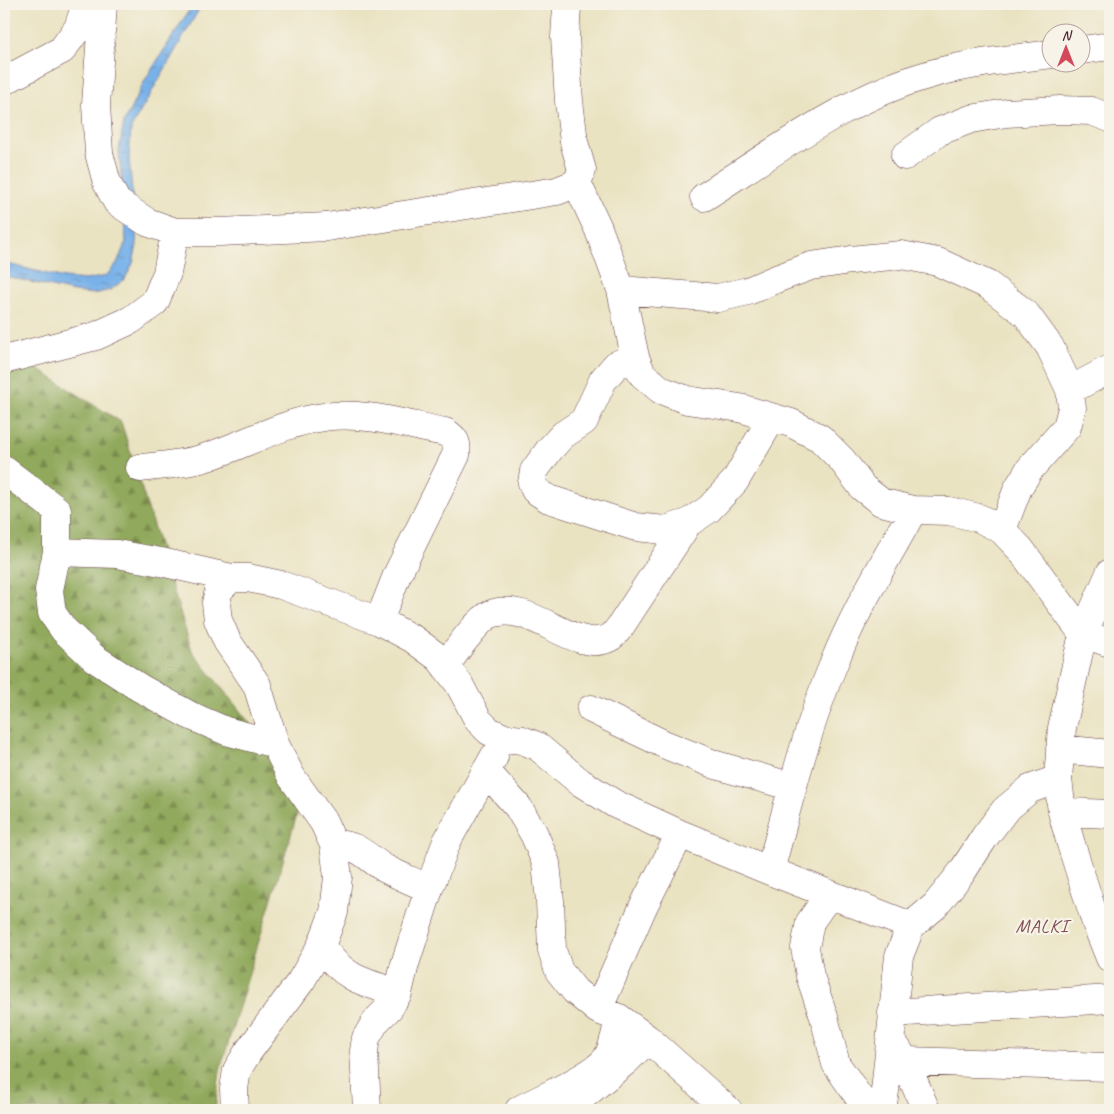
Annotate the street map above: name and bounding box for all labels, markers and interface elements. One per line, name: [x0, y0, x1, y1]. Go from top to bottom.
north arrow: [1042, 22, 1092, 72]
text: N: [1062, 27, 1073, 44]
district label: MALKI: [1015, 914, 1072, 938]

